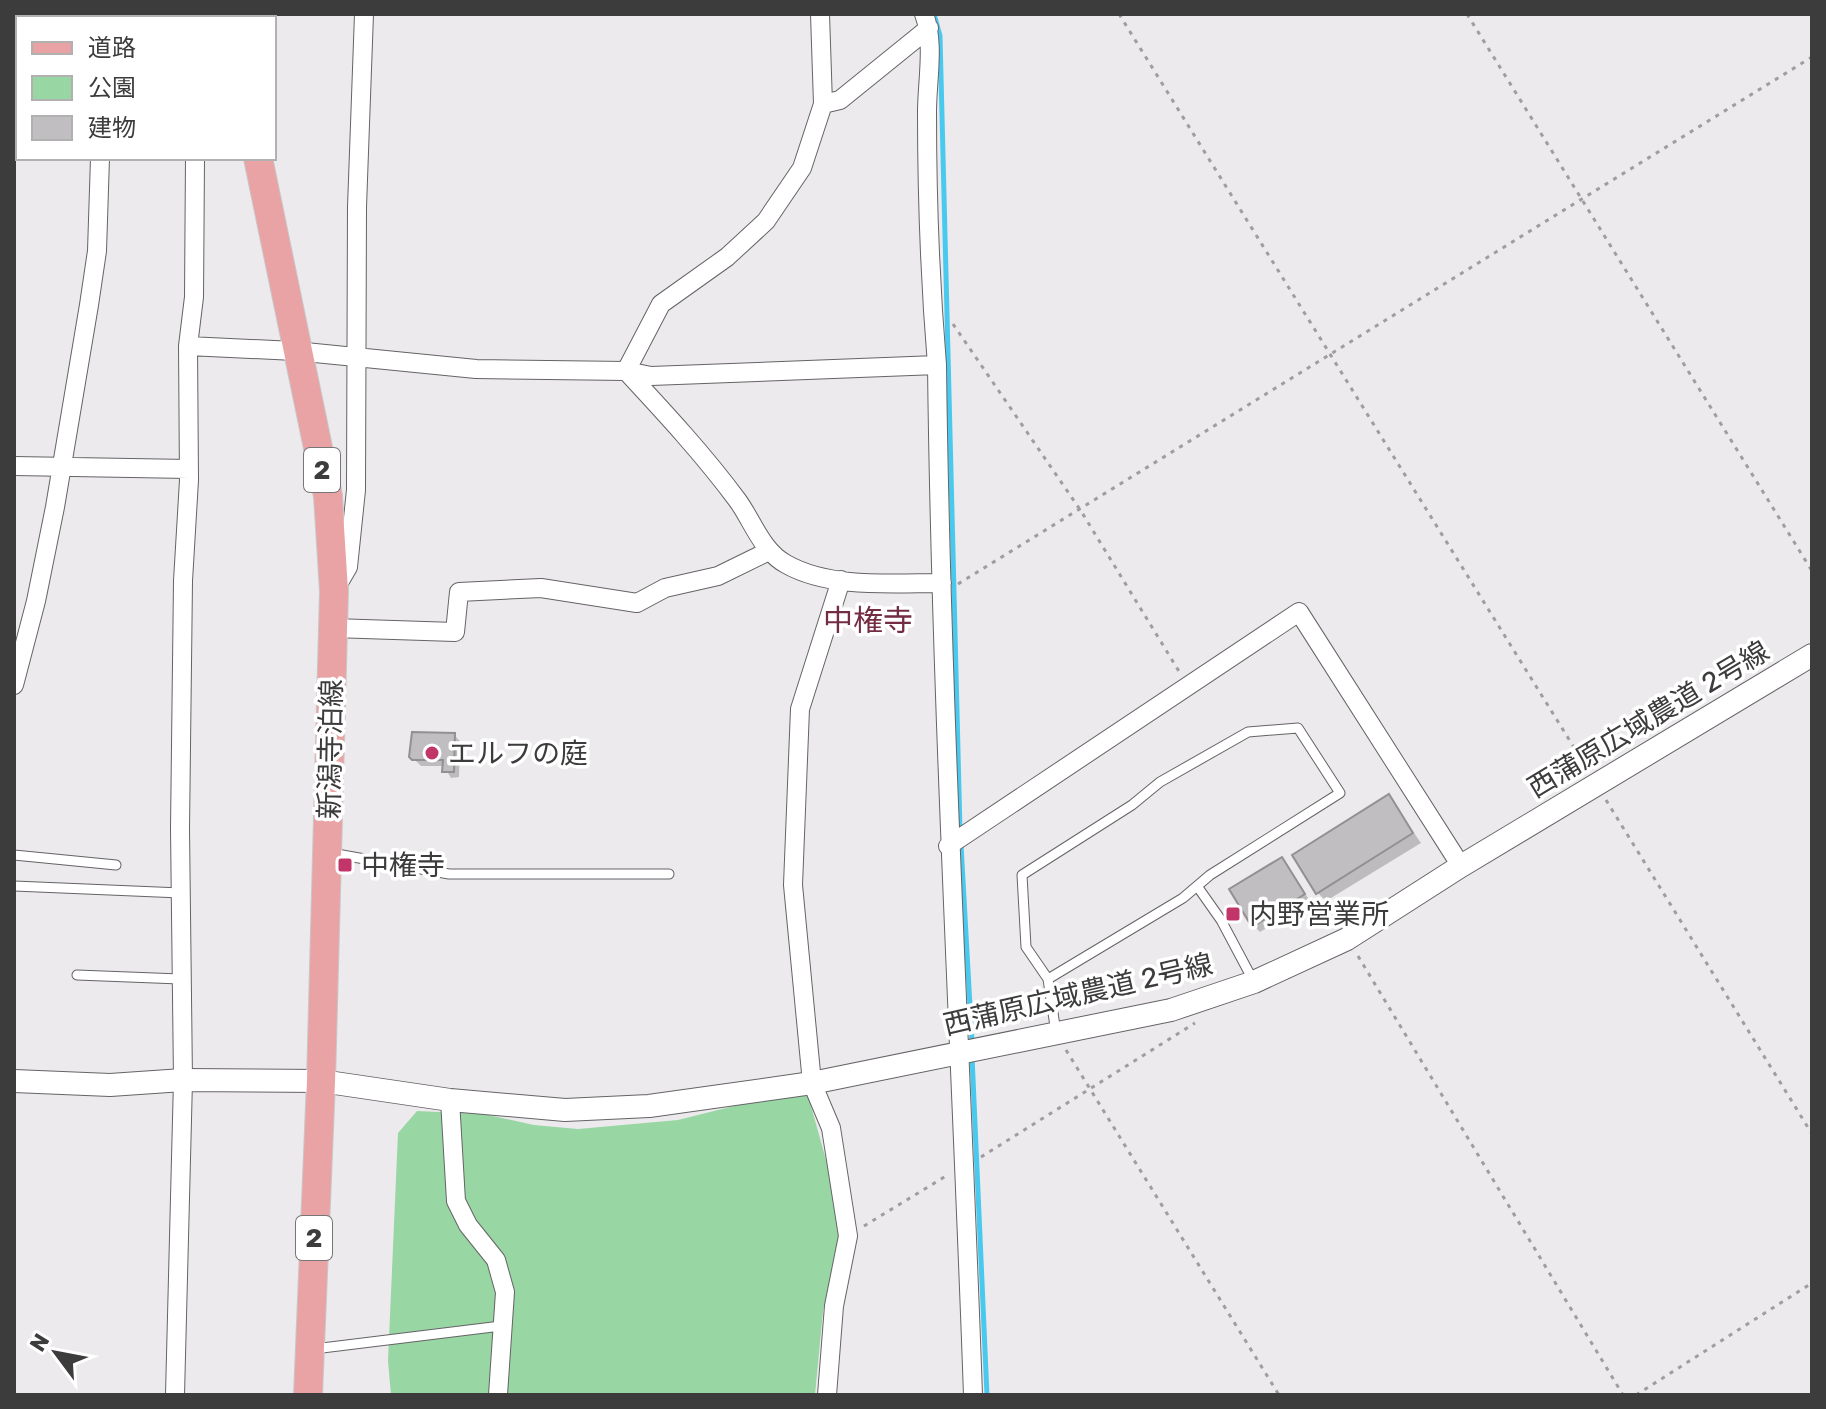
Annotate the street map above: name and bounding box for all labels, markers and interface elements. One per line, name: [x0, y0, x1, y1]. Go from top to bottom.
legend: [16, 16, 276, 160]
text: 道路: [88, 34, 136, 62]
text: 公園: [88, 74, 136, 102]
text: 建物: [88, 114, 136, 142]
road number: 2: [304, 448, 340, 492]
district label: 中権寺: [823, 603, 913, 639]
street label: 西蒲原広域農道 2号線: [1522, 634, 1775, 804]
street label: 新潟寺泊線: [313, 679, 348, 819]
place label: エルフの庭: [448, 737, 588, 770]
marker: エルフの庭: [423, 744, 441, 762]
place label: 中権寺: [361, 849, 445, 882]
marker: 中権寺: [336, 856, 354, 874]
place label: 内野営業所: [1249, 898, 1389, 931]
marker: 内野営業所: [1224, 905, 1242, 923]
street label: 西蒲原広域農道 2号線: [940, 947, 1216, 1042]
road number: 2: [296, 1216, 332, 1260]
north arrow: [16, 1313, 96, 1393]
text: N: [24, 1329, 55, 1357]

